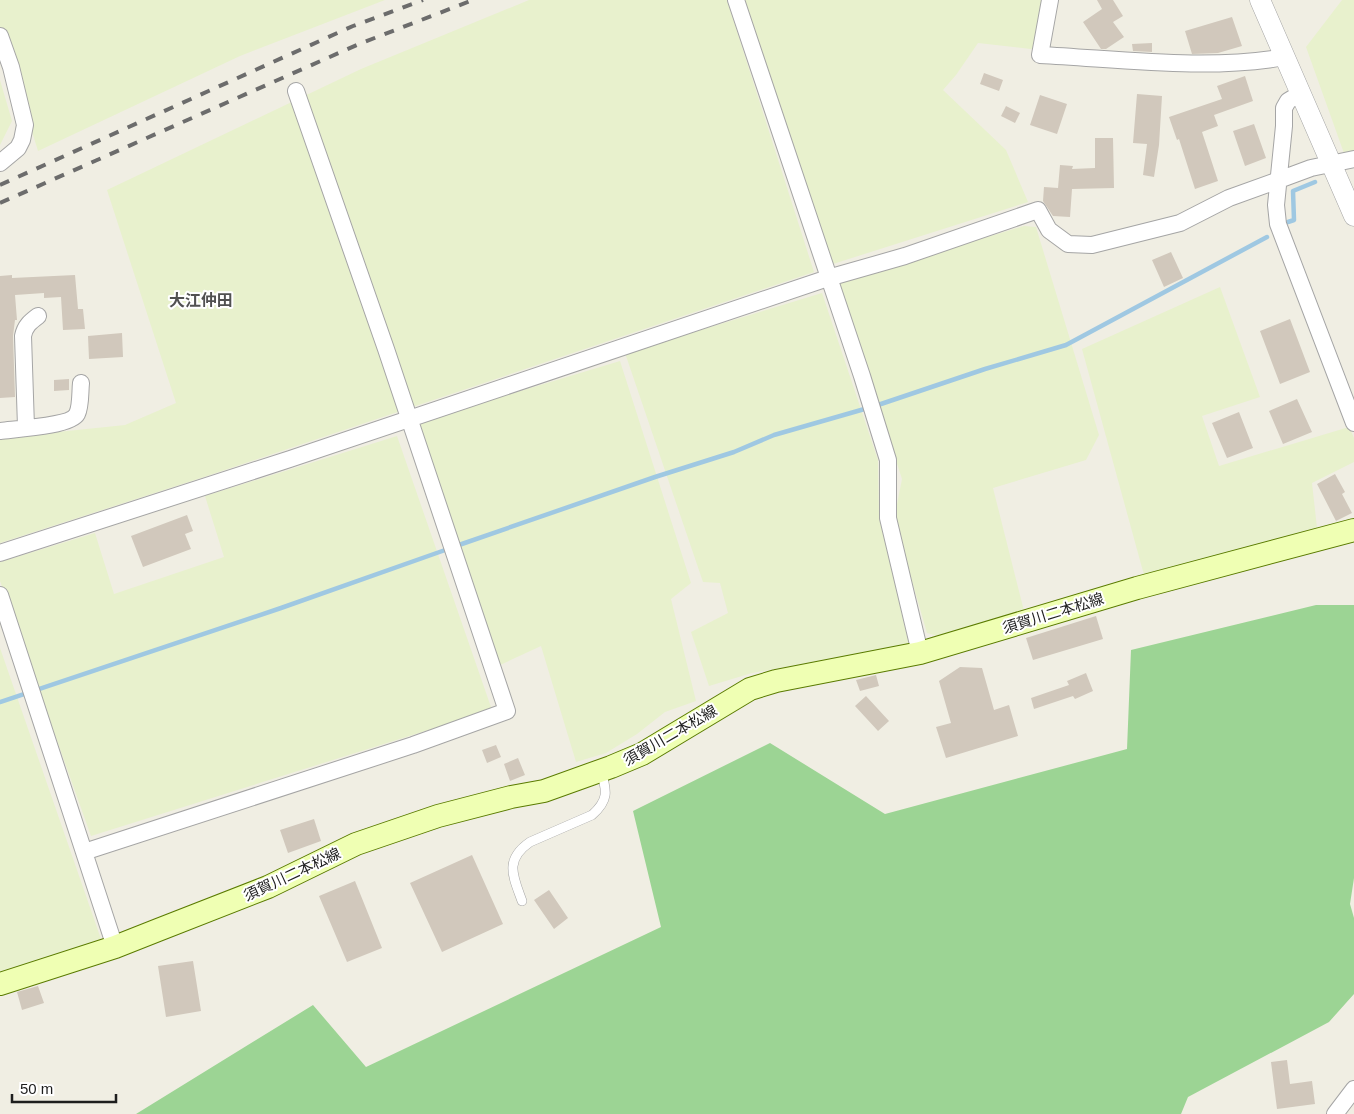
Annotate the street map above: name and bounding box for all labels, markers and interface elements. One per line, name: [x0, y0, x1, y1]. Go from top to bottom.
district label: 大江仲田: [169, 291, 233, 309]
street label: 須賀川二本松線: [1000, 590, 1106, 636]
street label: 須賀川二本松線: [620, 701, 720, 769]
street label: 須賀川二本松線: [241, 844, 343, 904]
scale bar: [12, 1072, 116, 1104]
text: 50 m: [20, 1080, 53, 1097]

